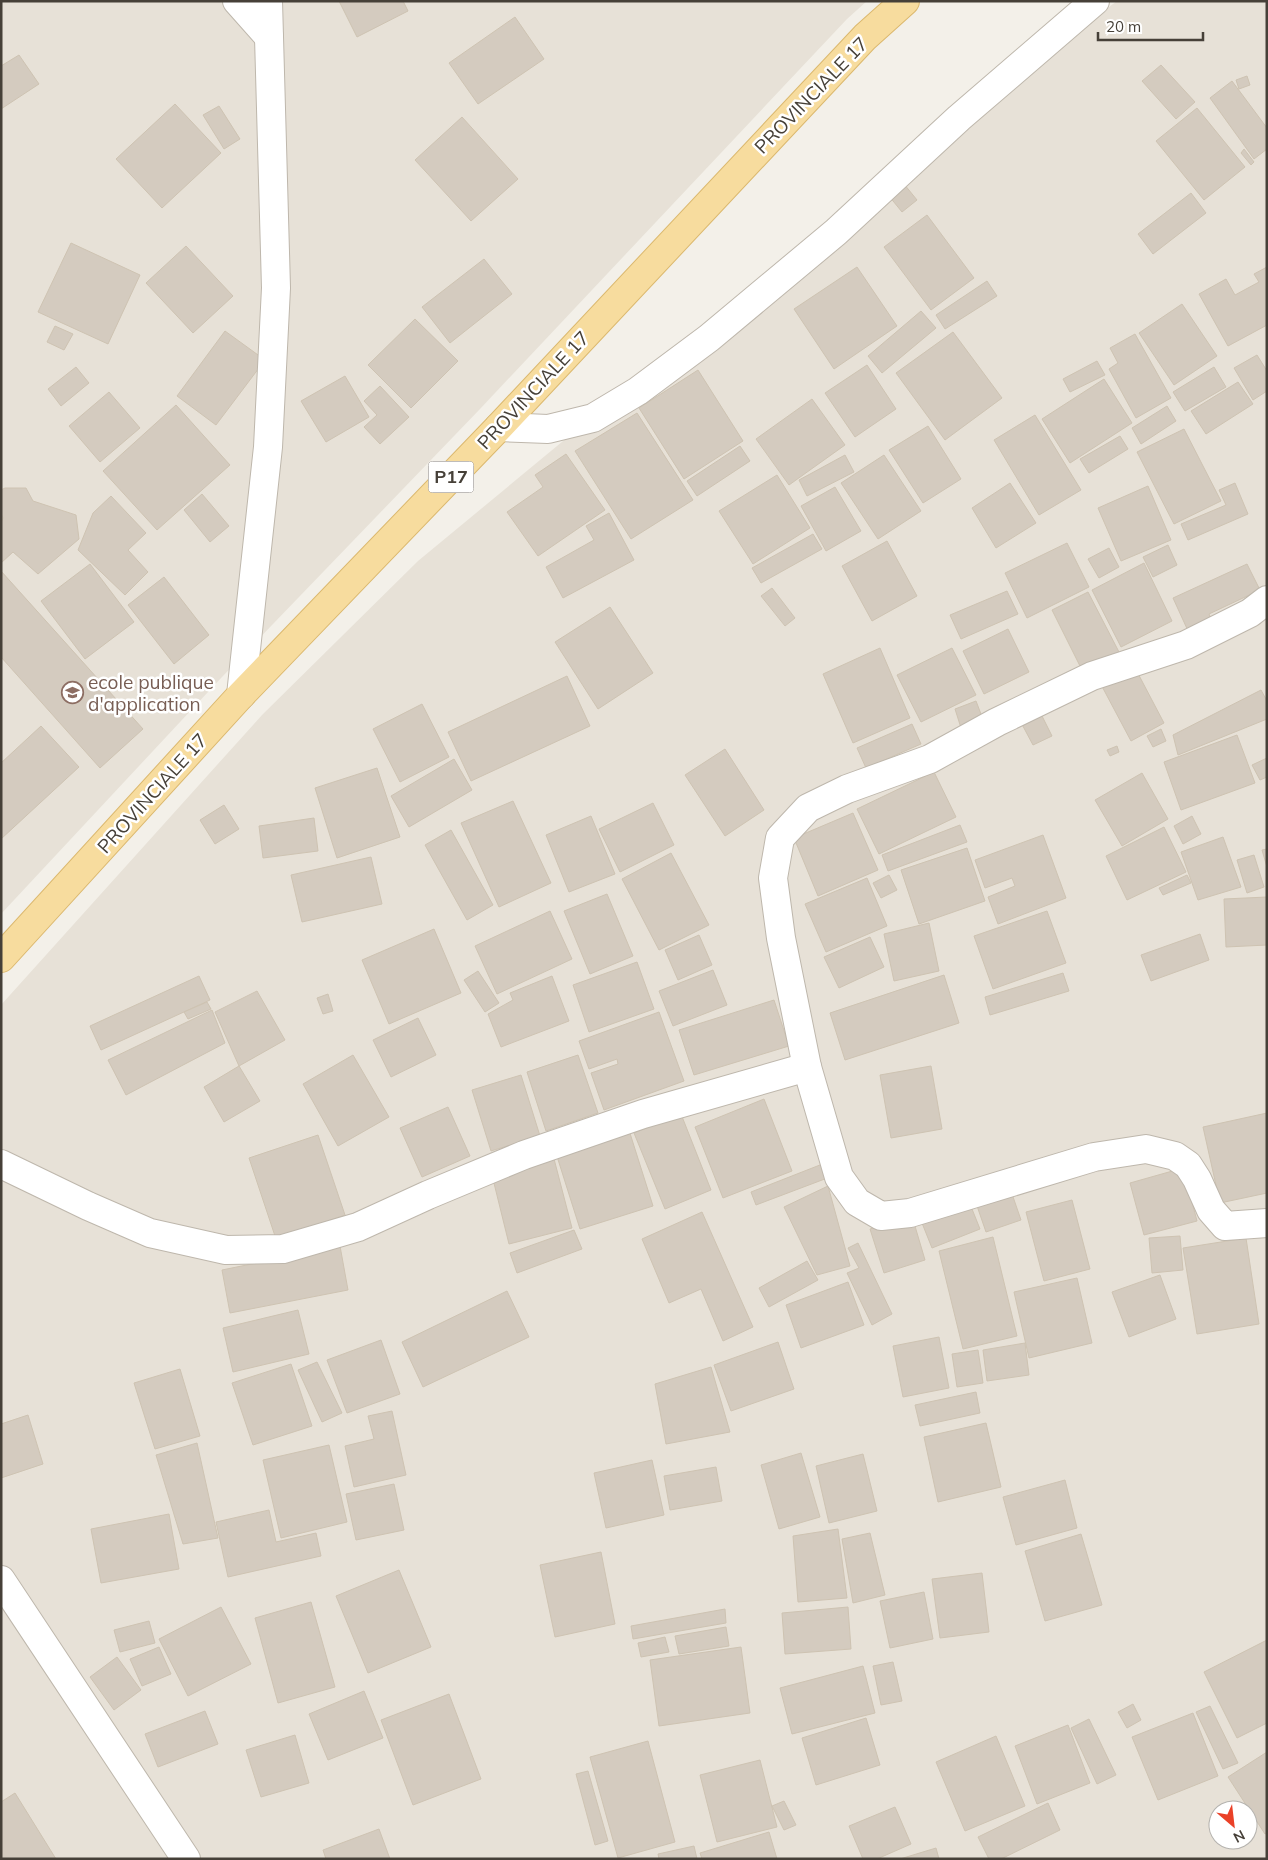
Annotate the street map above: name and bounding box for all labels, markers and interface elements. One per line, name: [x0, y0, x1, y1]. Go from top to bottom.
scale bar: [1098, 10, 1203, 42]
text: 20 m: [1106, 17, 1141, 36]
street label: PROVINCIALE 17: [749, 32, 873, 158]
street label: PROVINCIALE 17: [472, 326, 594, 454]
road number: P17: [428, 462, 474, 492]
place label: ecole publique d'application: [88, 670, 214, 716]
school or university icon: ecole publique d'application: [60, 681, 84, 705]
street label: PROVINCIALE 17: [92, 728, 212, 858]
north arrow: [1208, 1800, 1258, 1850]
text: N: [1230, 1826, 1248, 1847]

